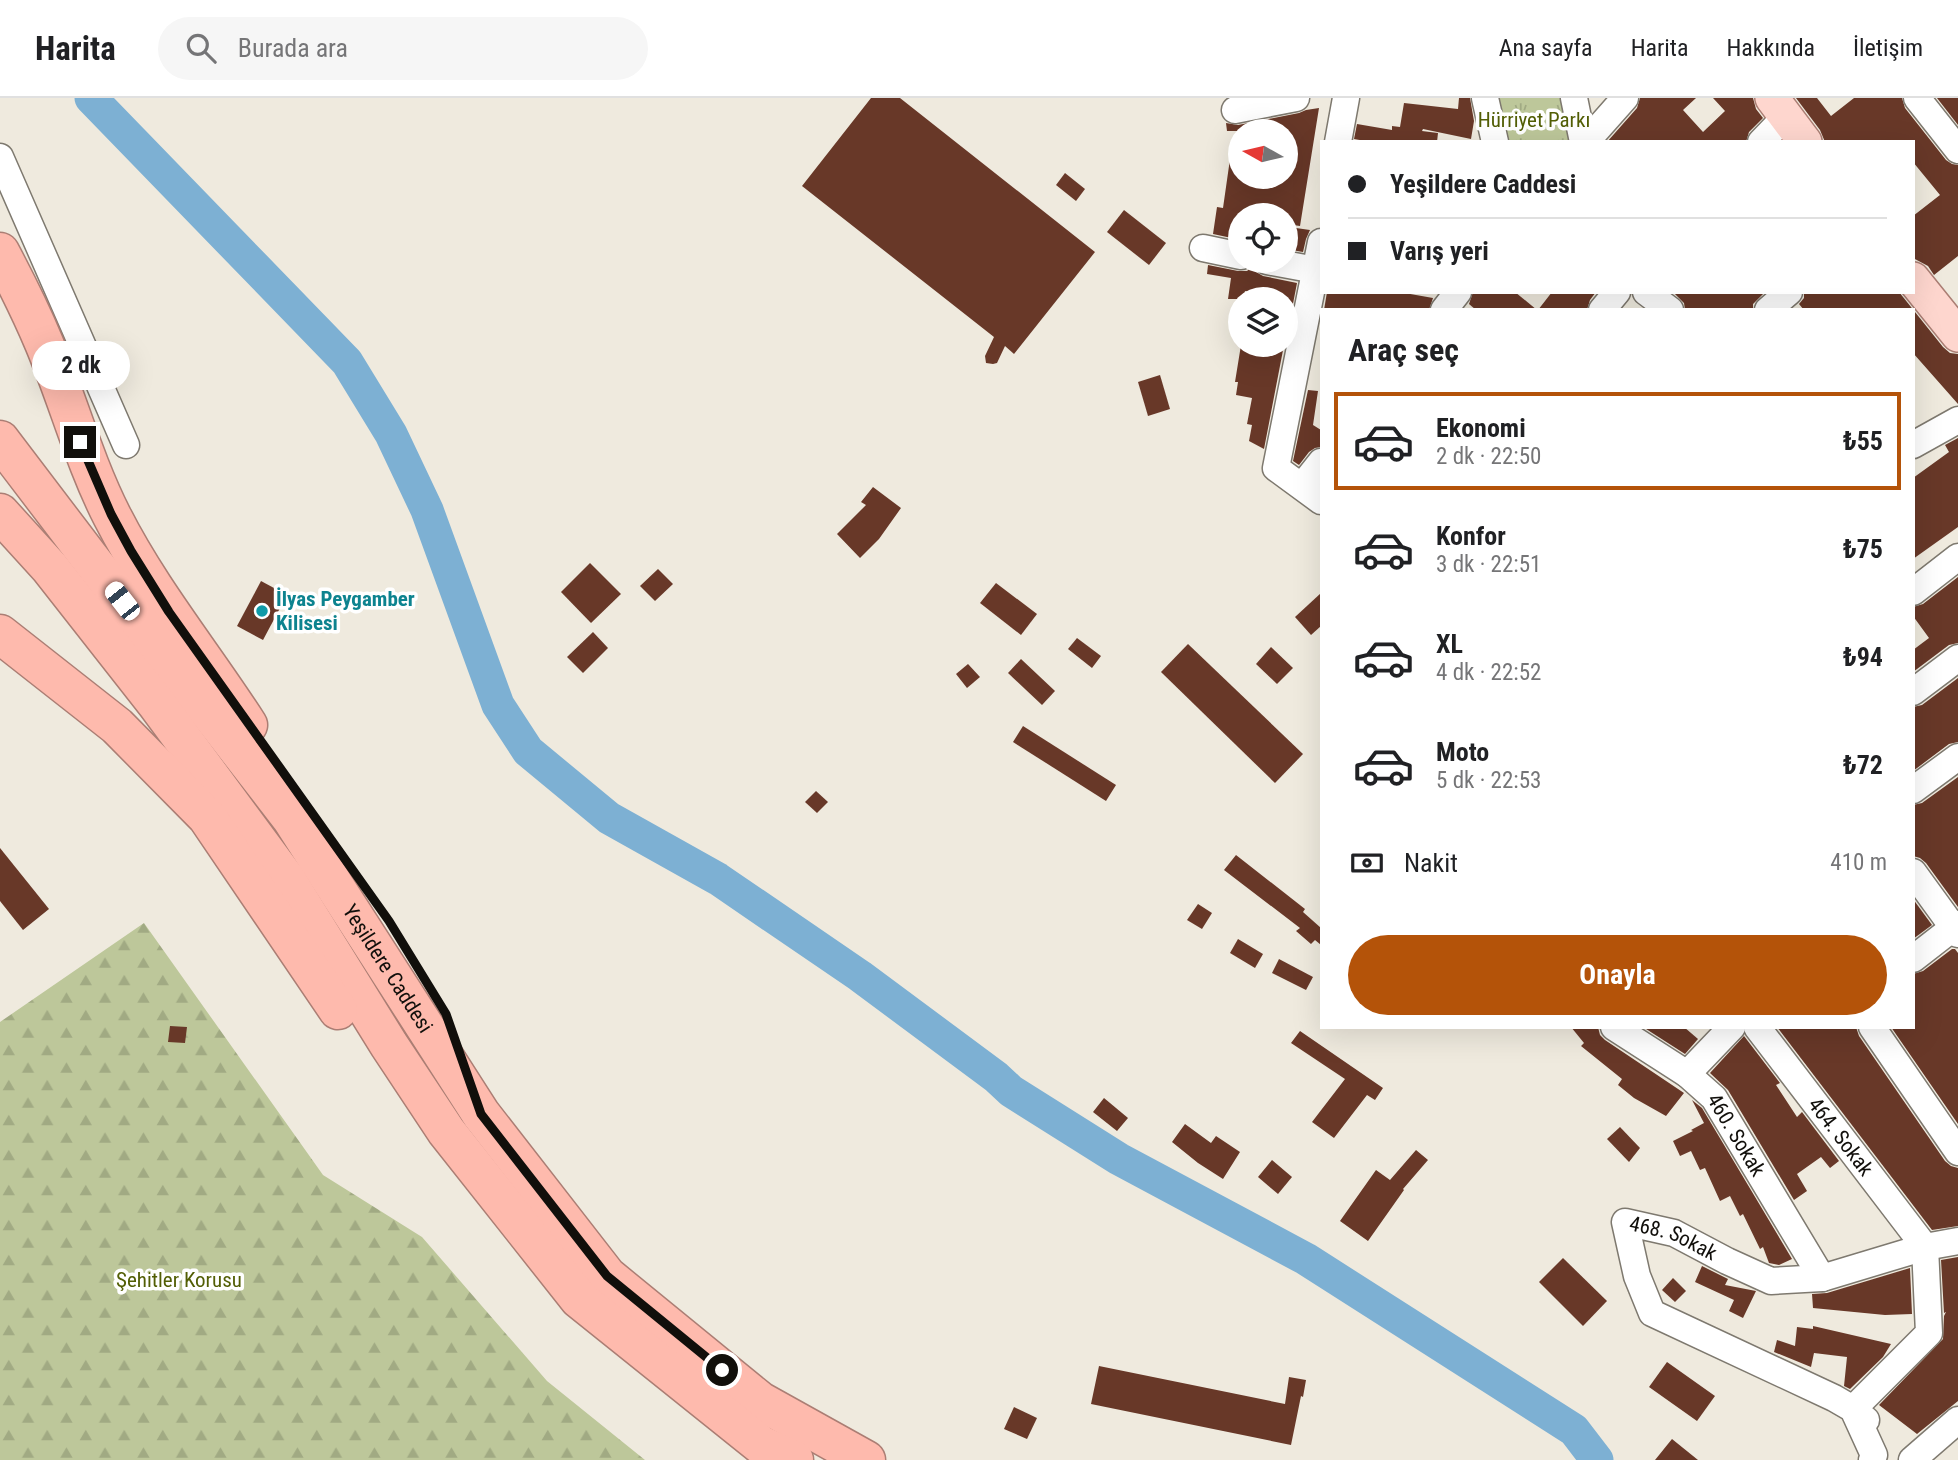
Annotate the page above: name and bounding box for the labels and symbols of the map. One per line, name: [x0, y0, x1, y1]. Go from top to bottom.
park label: Hürriyet Parkı: [1478, 108, 1590, 132]
north arrow: [1228, 119, 1298, 189]
callout: 2 dk: [31, 341, 129, 390]
route end: [64, 426, 96, 458]
car: [101, 578, 144, 624]
place label: İlyas Peygamber Kilisesi: [276, 587, 415, 635]
marker: İlyas Peygamber Kilisesi: [254, 603, 270, 619]
street label: Yeşildere Caddesi: [338, 900, 438, 1037]
street label: 460. Sokak: [1702, 1089, 1770, 1181]
street label: 464. Sokak: [1803, 1093, 1879, 1181]
street label: 468. Sokak: [1627, 1211, 1721, 1266]
park label: Şehitler Korusu: [116, 1268, 242, 1292]
route start: [706, 1354, 738, 1386]

